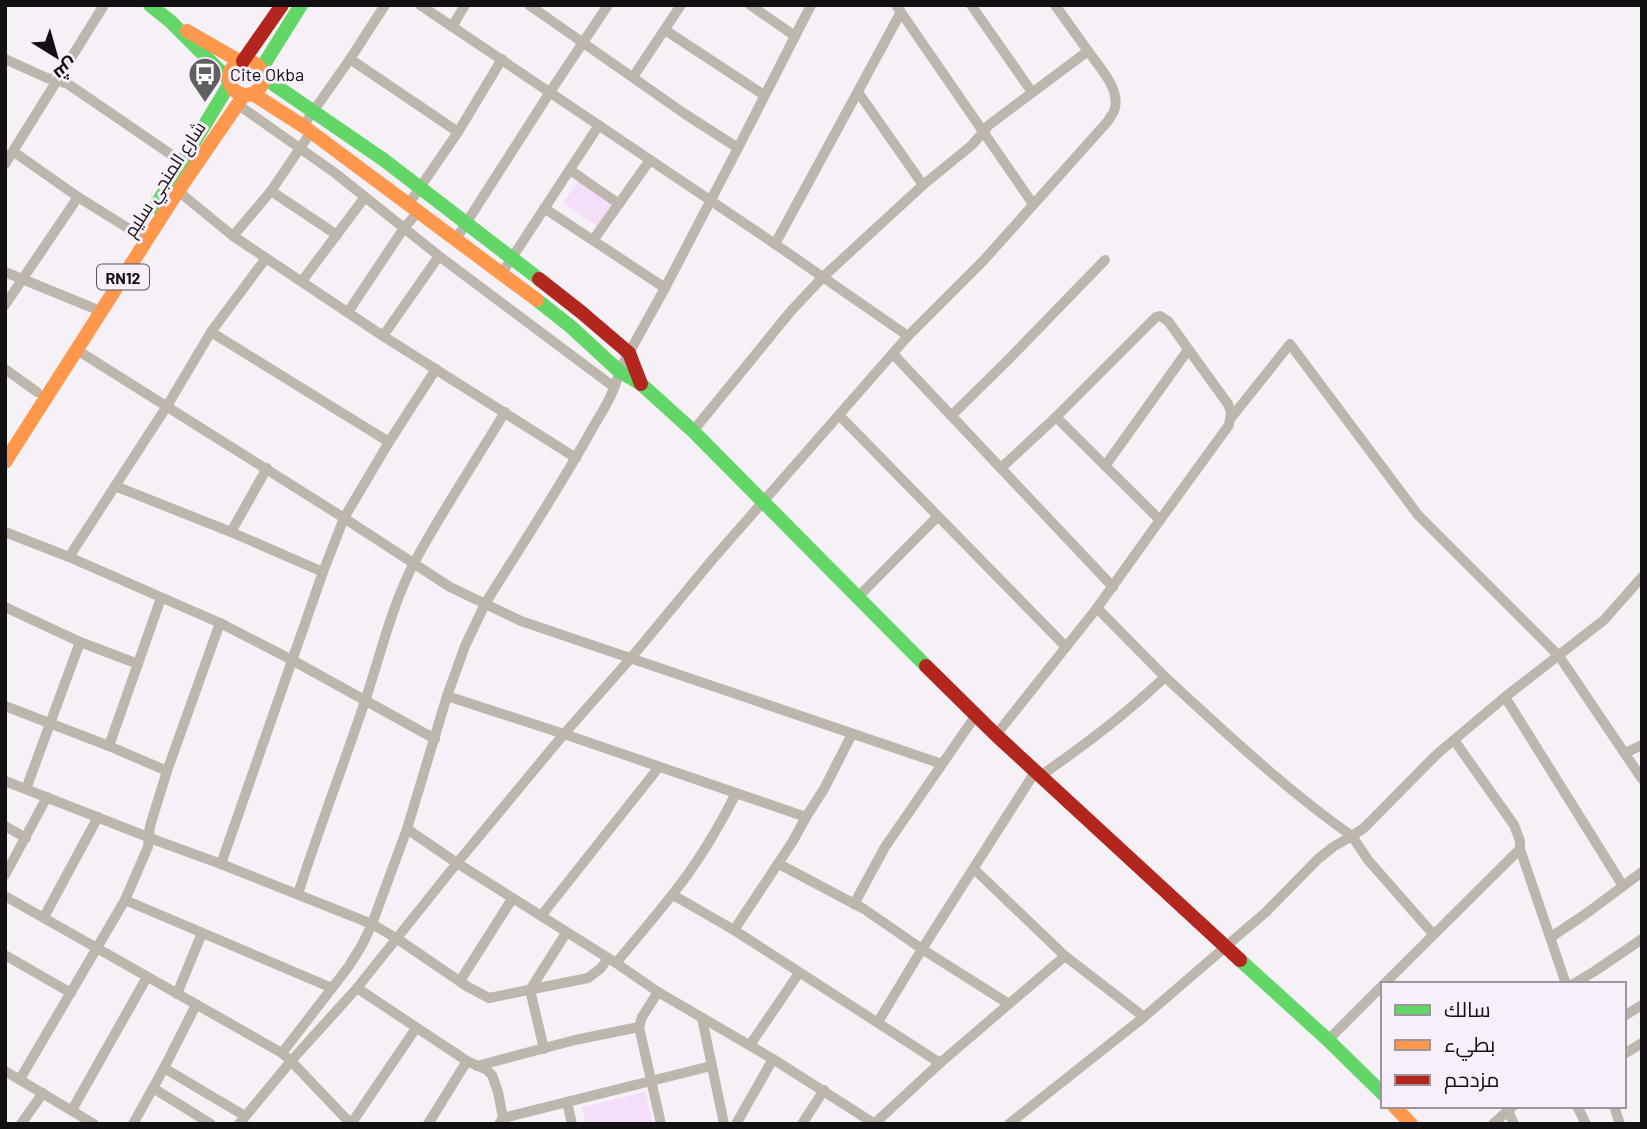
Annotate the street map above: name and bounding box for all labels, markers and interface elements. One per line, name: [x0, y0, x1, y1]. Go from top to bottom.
north arrow: [21, 21, 91, 91]
text: ش: [49, 53, 83, 86]
bus stop icon: Cite Okba: [186, 55, 224, 104]
place label: Cite Okba: [230, 63, 304, 85]
street label: شارع المنجي سليم: [118, 117, 213, 243]
road number: RN12: [97, 264, 149, 290]
legend: [1381, 982, 1626, 1108]
text: سالك: [1444, 996, 1491, 1021]
text: بطيء: [1444, 1031, 1495, 1061]
text: مزدحم: [1444, 1066, 1499, 1094]

